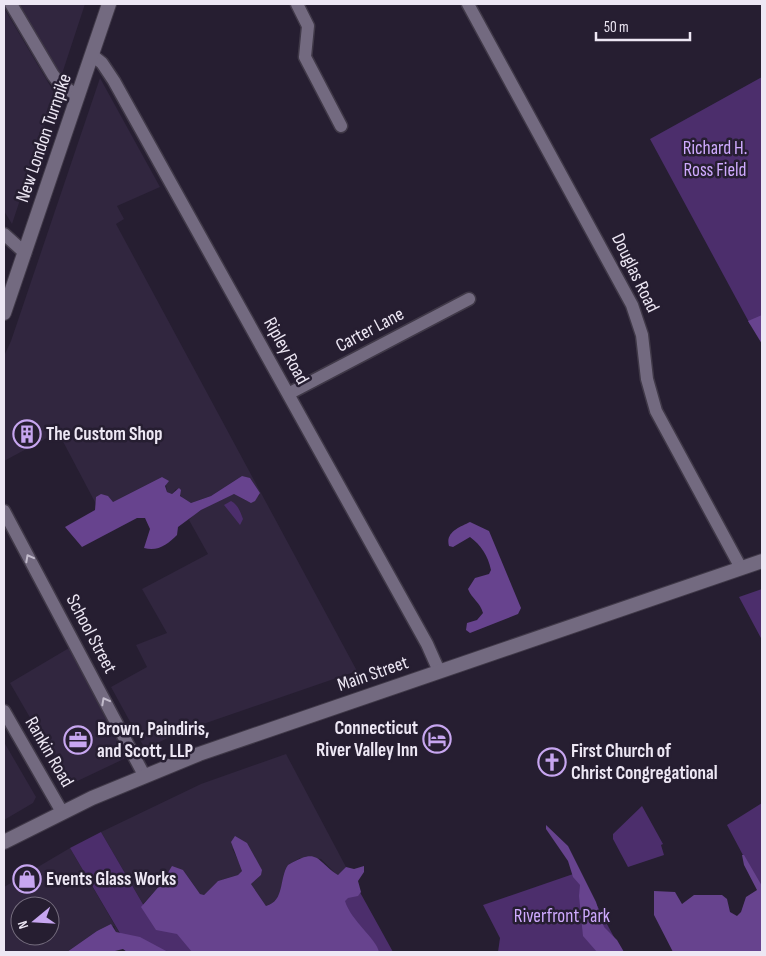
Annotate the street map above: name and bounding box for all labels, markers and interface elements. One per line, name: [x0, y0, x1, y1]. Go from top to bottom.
scale bar: [596, 10, 690, 42]
text: 50 m: [604, 18, 629, 37]
street label: New London Turnpike: [11, 71, 77, 205]
park label: Richard H. Ross Field: [683, 137, 747, 182]
street label: Douglas Road: [606, 230, 664, 316]
street label: Carter Lane: [332, 303, 408, 357]
street label: Ripley Road: [258, 313, 314, 389]
building icon: The Custom Shop: [12, 419, 42, 449]
place label: The Custom Shop: [46, 423, 162, 446]
one-way arrow: [25, 554, 35, 563]
street label: School Street: [61, 591, 122, 678]
street label: Main Street: [335, 651, 412, 697]
one-way arrow: [101, 698, 111, 707]
street label: Rankin Road: [20, 713, 78, 791]
place label: Connecticut River Valley Inn: [316, 717, 418, 762]
place label: Brown, Paindiris, and Scott, LLP: [97, 718, 209, 763]
hotel icon: Connecticut River Valley Inn: [422, 724, 452, 754]
office icon: Brown, Paindiris, and Scott, LLP: [63, 725, 93, 755]
place label: First Church of Christ Congregational: [571, 740, 718, 785]
church icon: First Church of Christ Congregational: [537, 747, 567, 777]
shop icon: Events Glass Works: [12, 864, 42, 894]
place label: Events Glass Works: [46, 868, 176, 891]
north arrow: [10, 896, 60, 946]
park label: Riverfront Park: [514, 905, 611, 928]
text: N: [14, 919, 32, 931]

